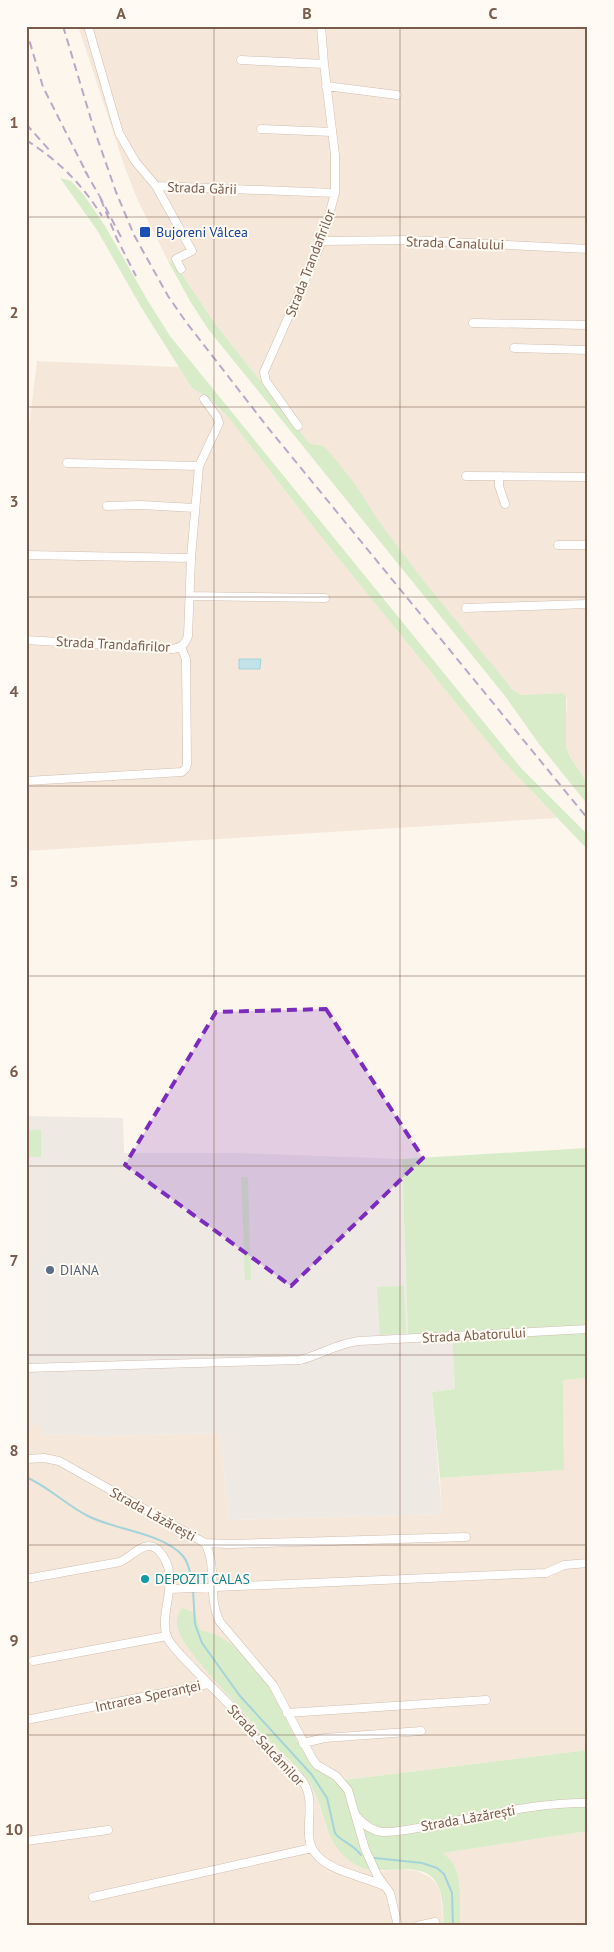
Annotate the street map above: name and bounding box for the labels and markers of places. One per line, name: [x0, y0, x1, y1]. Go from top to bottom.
place label: Bujoreni Vâlcea: [156, 223, 248, 241]
marker: Bujoreni Vâlcea: [138, 225, 152, 239]
place label: DIANA: [60, 1261, 100, 1279]
marker: DIANA: [44, 1264, 56, 1276]
place label: DEPOZIT CALAS: [155, 1570, 250, 1588]
marker: DEPOZIT CALAS: [139, 1573, 151, 1585]

